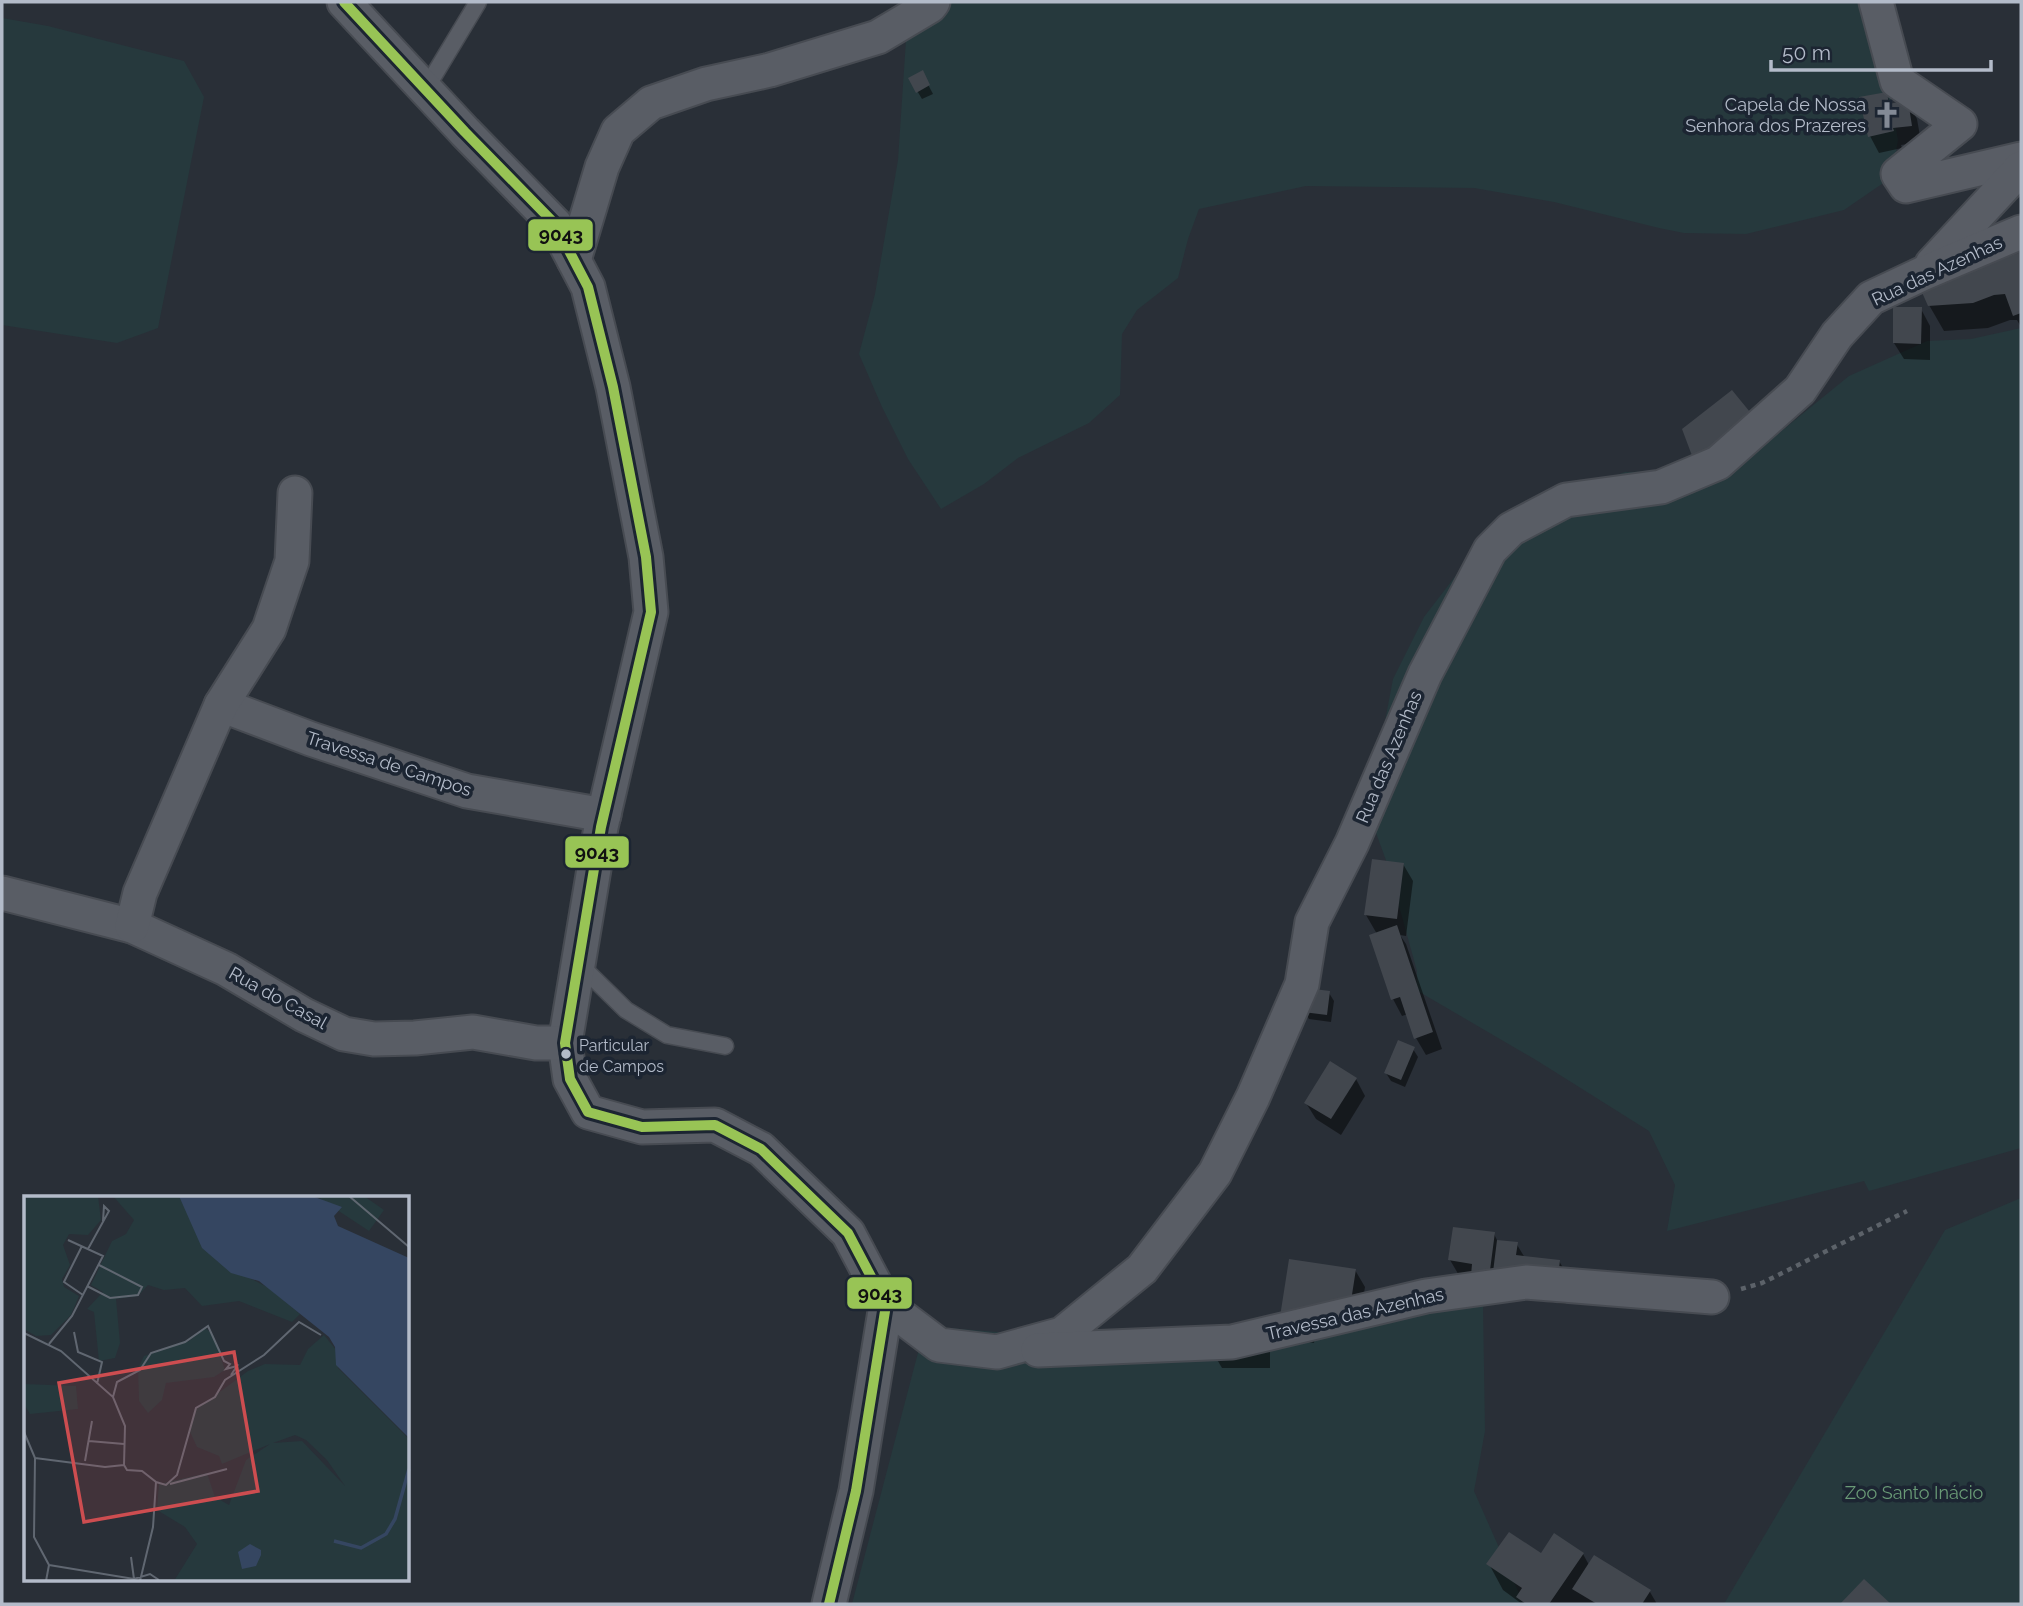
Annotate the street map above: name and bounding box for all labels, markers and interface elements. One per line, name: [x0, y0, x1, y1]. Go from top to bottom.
scale bar: [1771, 28, 1992, 72]
text: 50 m: [1782, 40, 1831, 65]
place label: Capela de Nossa Senhora dos Prazeres: [1685, 94, 1866, 136]
church icon: Capela de Nossa Senhora dos Prazeres: [1872, 100, 1902, 130]
line badge: 9043: [527, 218, 594, 252]
text: 9043: [539, 223, 583, 245]
street label: Rua das Azenhas: [1868, 231, 2006, 310]
street label: Rua das Azenhas: [1351, 687, 1426, 826]
street label: Travessa de Campos: [304, 727, 475, 800]
line badge: 9043: [564, 835, 630, 869]
text: 9043: [575, 841, 619, 863]
street label: Rua do Casal: [226, 962, 331, 1033]
place label: Particular de Campos: [579, 1036, 664, 1076]
marker: Particular de Campos: [559, 1047, 573, 1061]
inset map: [24, 1196, 410, 1582]
line badge: 9043: [846, 1276, 913, 1310]
text: 9043: [858, 1282, 902, 1304]
street label: Travessa das Azenhas: [1264, 1283, 1446, 1344]
park label: Zoo Santo Inácio: [1845, 1482, 1984, 1503]

